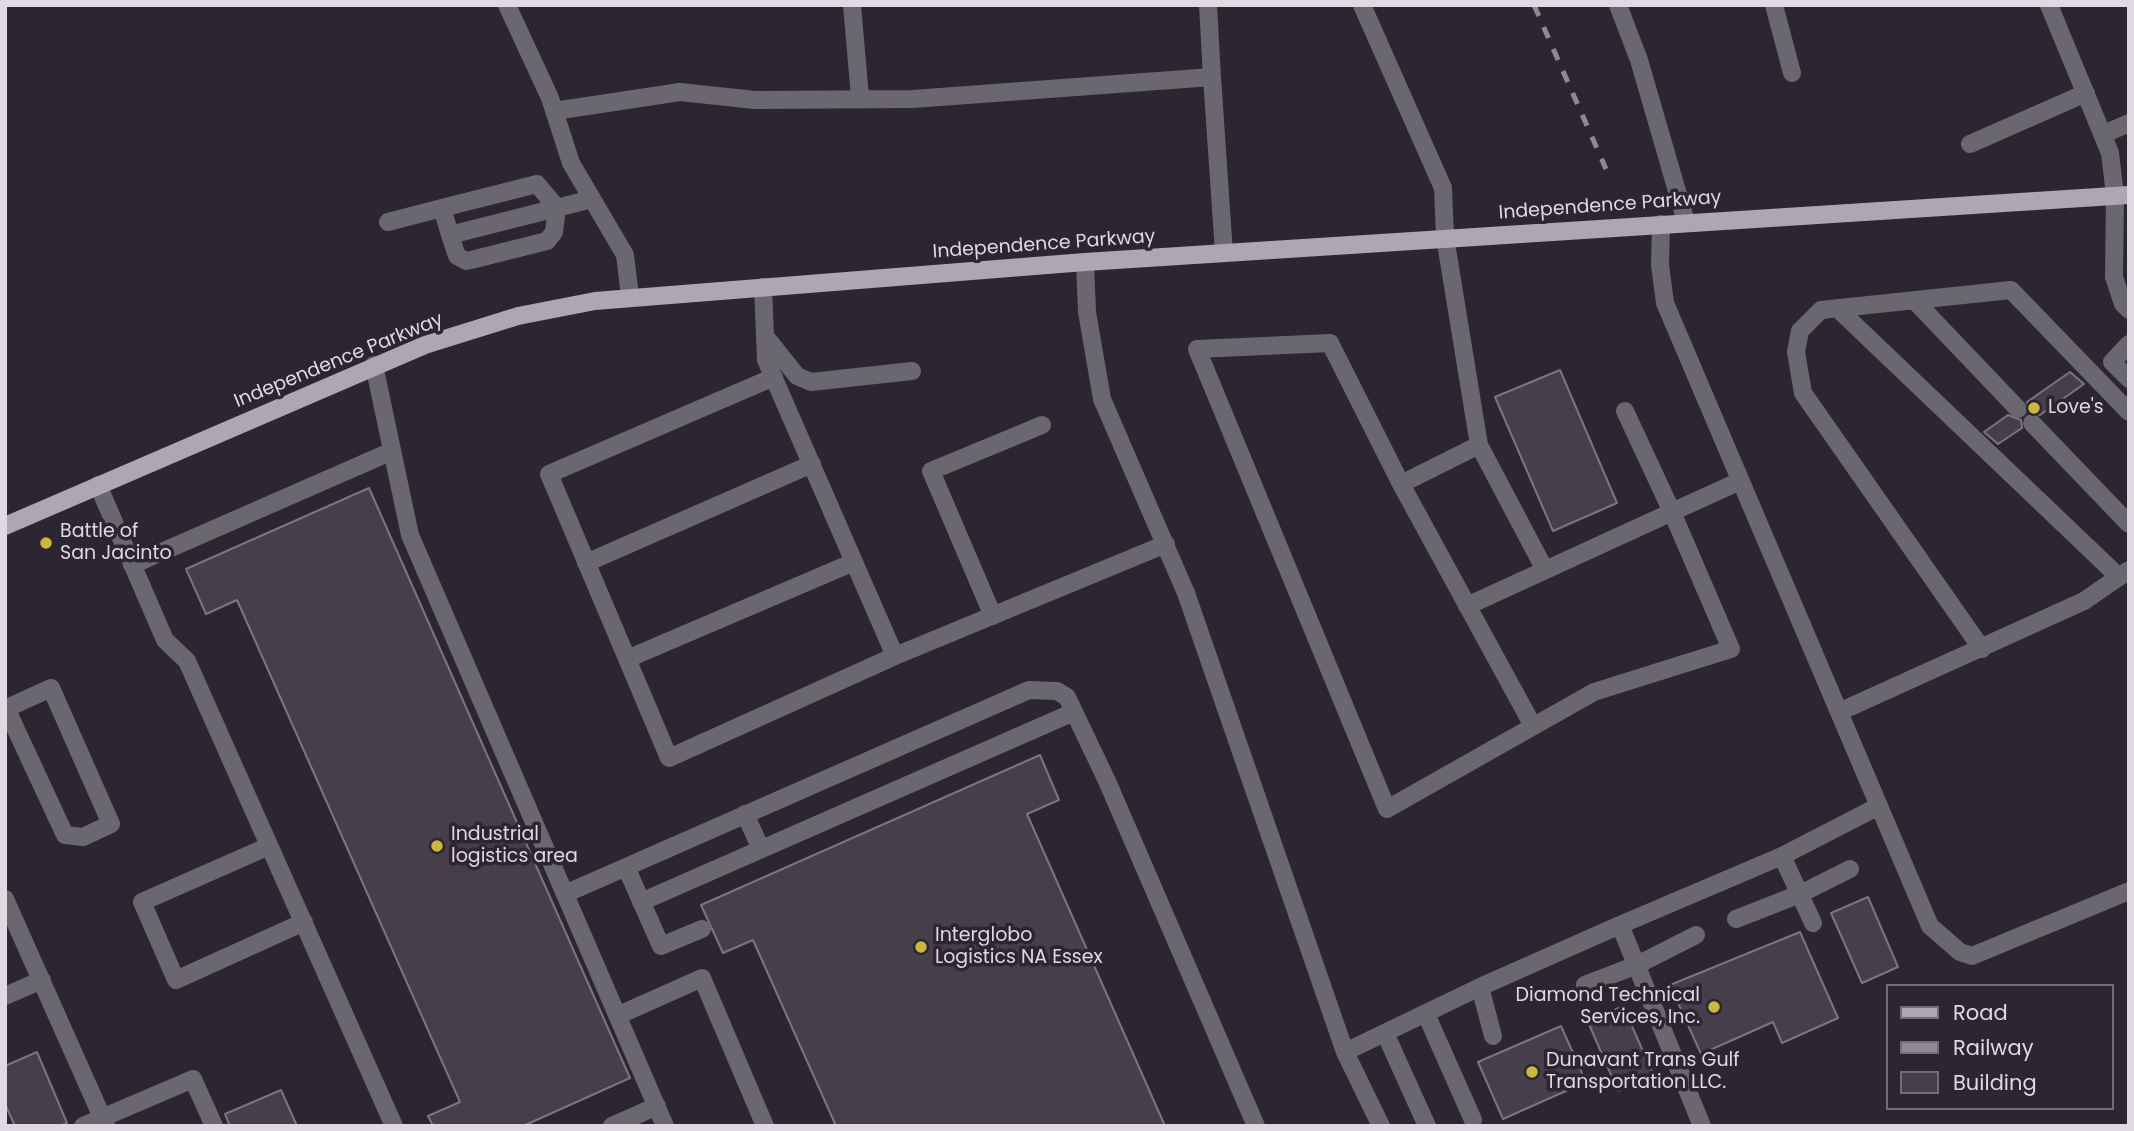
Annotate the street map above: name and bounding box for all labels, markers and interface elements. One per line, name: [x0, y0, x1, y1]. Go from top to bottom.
street label: Independence Parkway: [1498, 187, 1722, 225]
street label: Independence Parkway: [932, 226, 1156, 264]
street label: Independence Parkway: [231, 309, 447, 413]
place label: Love's: [2048, 397, 2104, 419]
marker: Love's: [2026, 400, 2042, 416]
place label: Battle of San Jacinto: [60, 521, 172, 565]
marker: Battle of San Jacinto: [38, 535, 54, 551]
place label: Industrial logistics area: [451, 824, 578, 868]
marker: Industrial logistics area: [429, 838, 445, 854]
place label: Interglobo Logistics NA Essex: [935, 925, 1103, 969]
marker: Interglobo Logistics NA Essex: [913, 939, 929, 955]
legend: [1885, 984, 2113, 1110]
place label: Diamond Technical Services, Inc.: [1516, 985, 1700, 1029]
text: Road: [1953, 998, 2008, 1027]
marker: Diamond Technical Services, Inc.: [1706, 999, 1722, 1015]
text: Railway: [1953, 1033, 2034, 1062]
place label: Dunavant Trans Gulf Transportation LLC.: [1546, 1050, 1739, 1094]
marker: Dunavant Trans Gulf Transportation LLC.: [1524, 1064, 1540, 1080]
text: Building: [1953, 1068, 2037, 1097]

